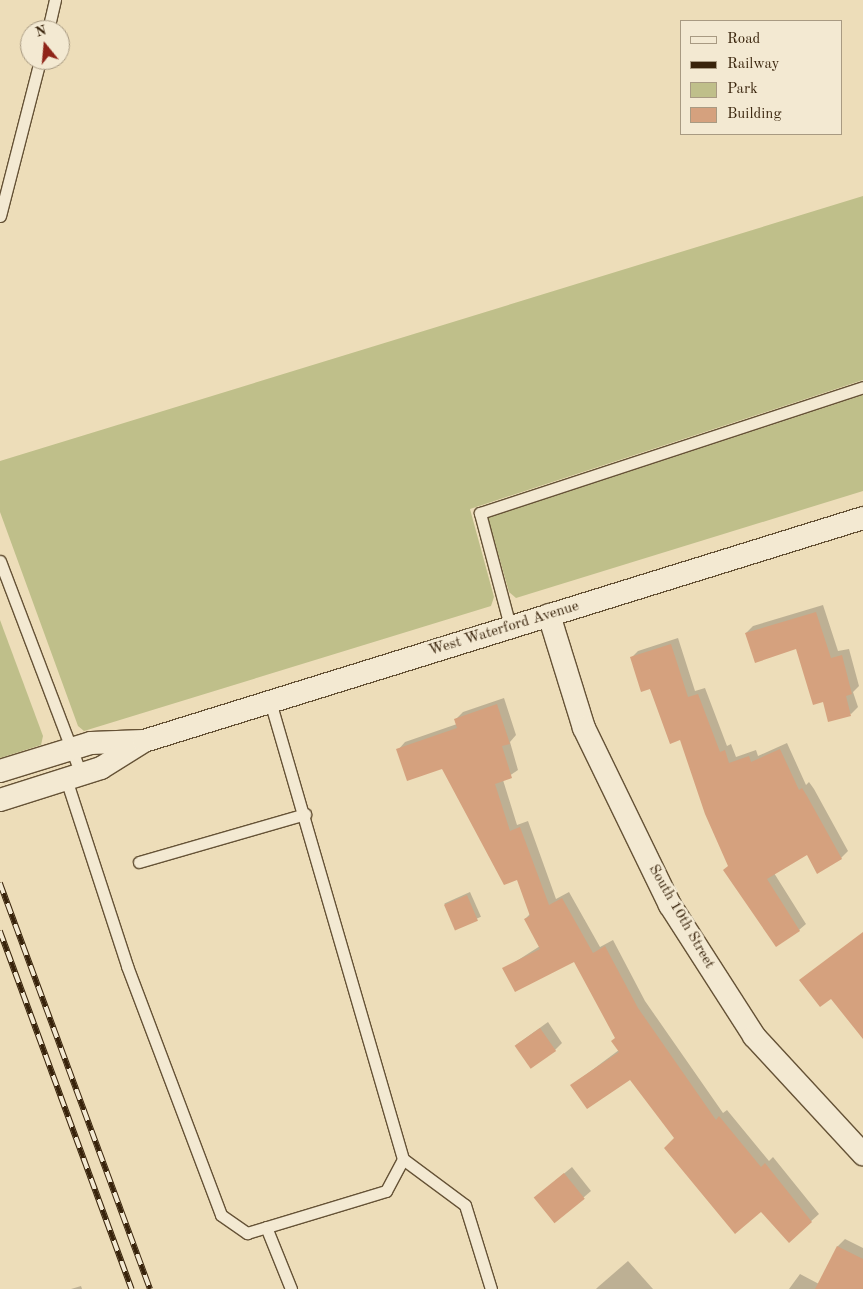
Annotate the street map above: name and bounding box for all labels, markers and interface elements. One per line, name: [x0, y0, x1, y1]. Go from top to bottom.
north arrow: [20, 20, 70, 70]
legend: [680, 20, 843, 135]
text: N: [34, 23, 48, 40]
text: Road: [727, 32, 760, 47]
text: Railway: [727, 57, 780, 72]
text: Park: [727, 82, 758, 97]
text: Building: [727, 107, 782, 122]
street label: West Waterford Avenue: [427, 598, 581, 660]
street label: South 10th Street: [644, 862, 718, 972]

